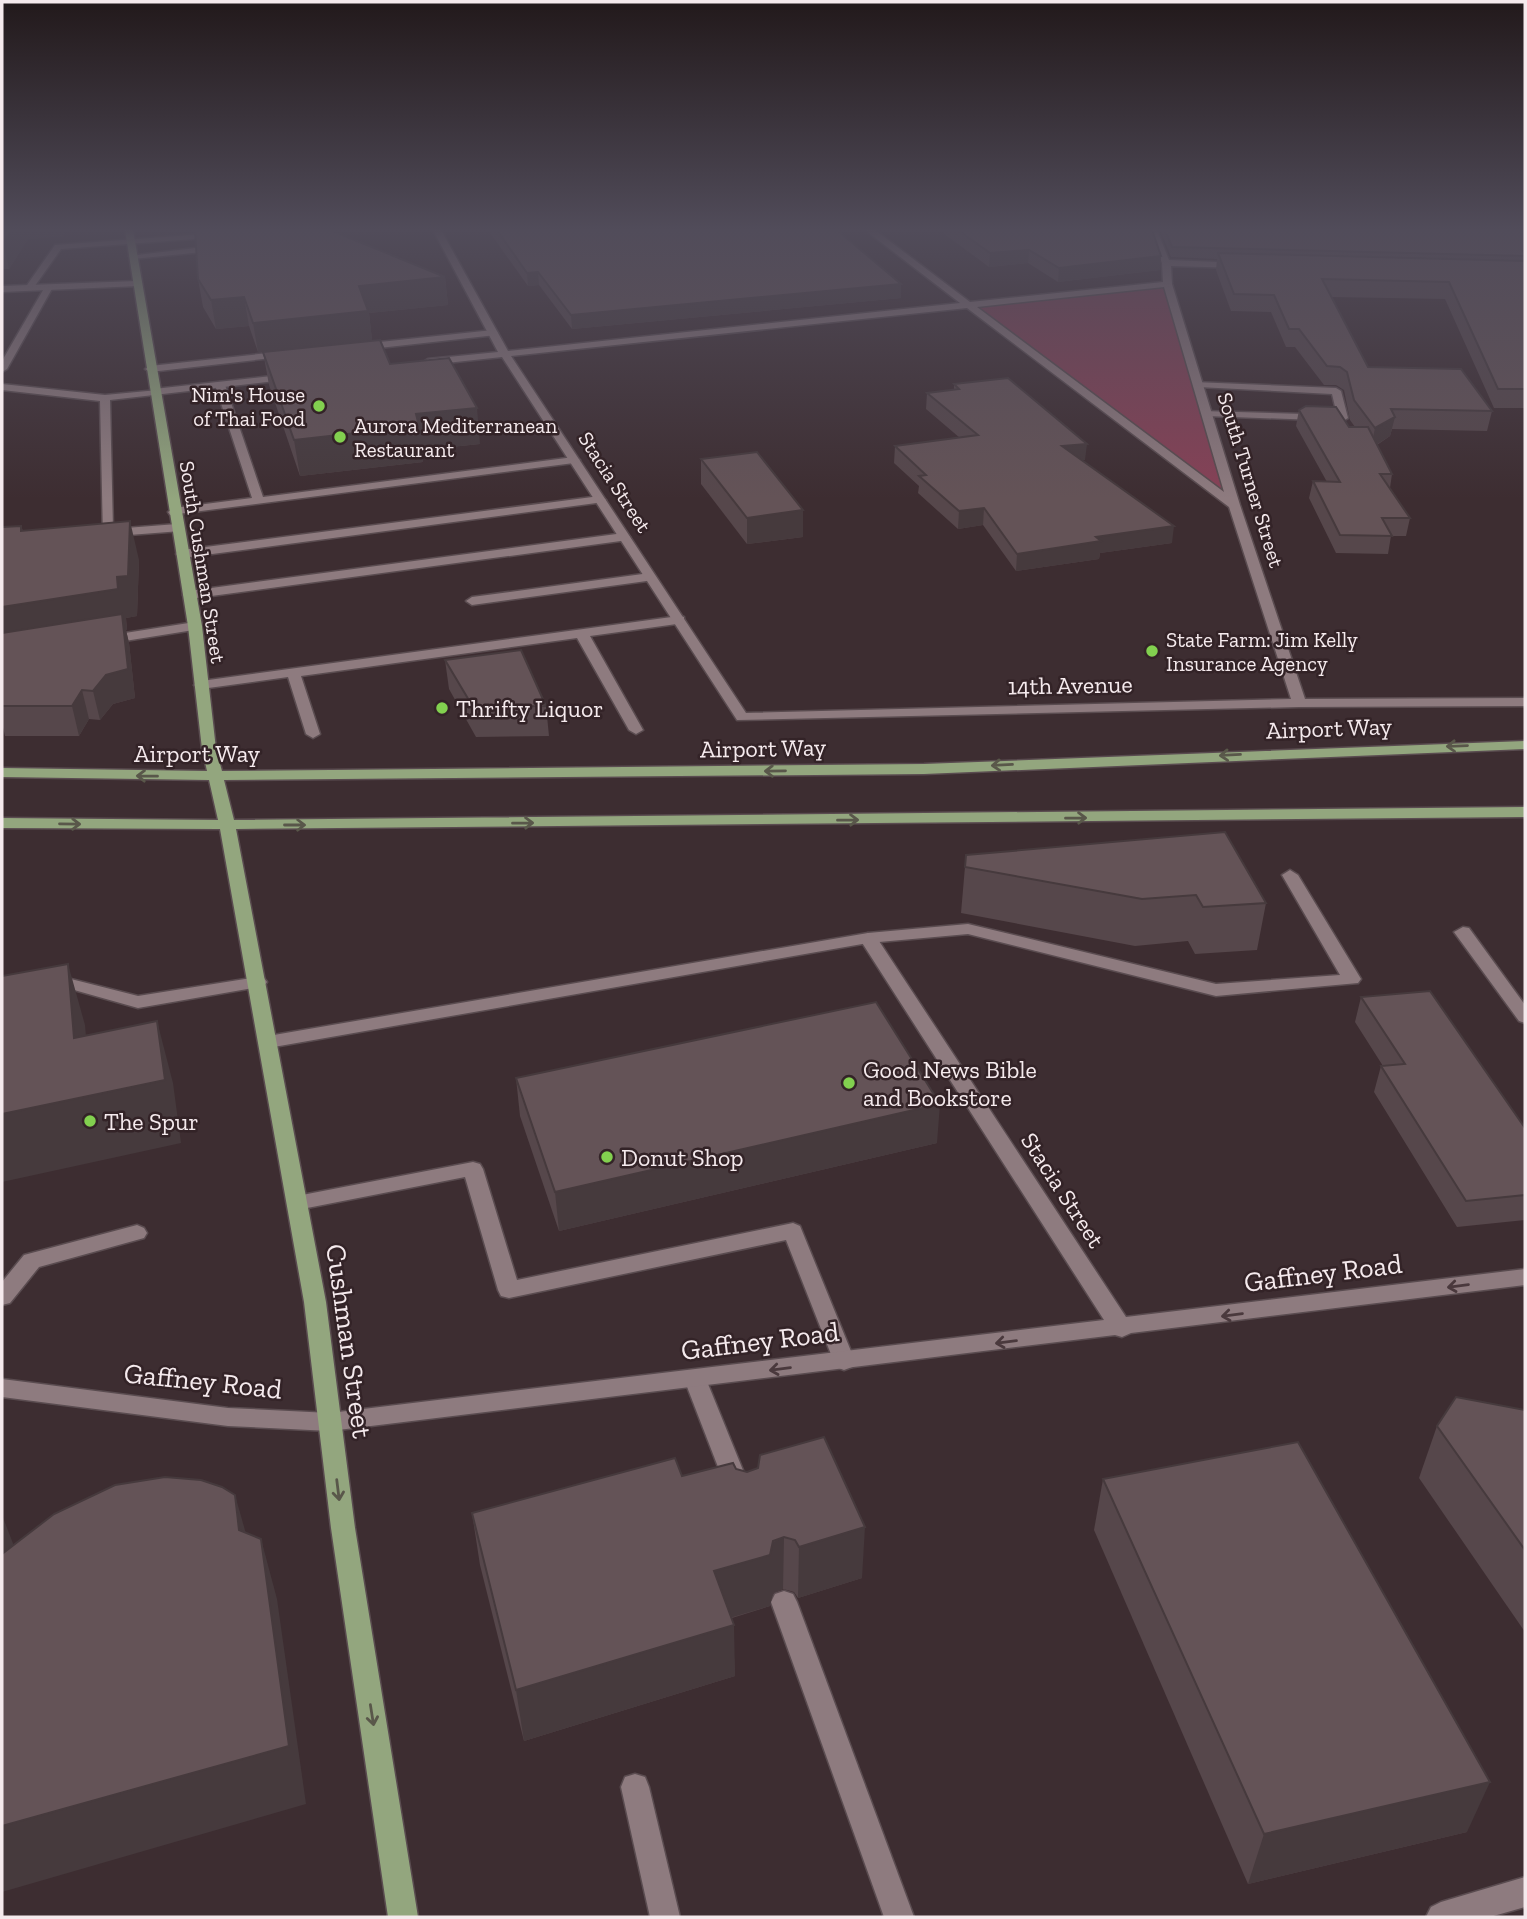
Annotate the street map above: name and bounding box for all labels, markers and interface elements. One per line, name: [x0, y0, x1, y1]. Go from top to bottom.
place label: Nim's House of Thai Food: [191, 382, 305, 431]
street label: South Turner Street: [1212, 390, 1290, 571]
marker: Nim's House of Thai Food: [311, 398, 327, 414]
place label: Aurora Mediterranean Restaurant: [354, 413, 557, 462]
street label: Stacia Street: [573, 427, 657, 537]
marker: Aurora Mediterranean Restaurant: [332, 429, 348, 445]
street label: South Cushman Street: [175, 459, 231, 665]
place label: State Farm: Jim Kelly Insurance Agency: [1166, 627, 1358, 676]
marker: State Farm: Jim Kelly Insurance Agency: [1144, 643, 1160, 659]
street label: 14th Avenue: [1007, 669, 1133, 701]
place label: Thrifty Liquor: [456, 694, 603, 723]
marker: Thrifty Liquor: [434, 700, 450, 716]
street label: Airport Way: [1265, 711, 1393, 745]
street label: Airport Way: [700, 732, 827, 764]
street label: Airport Way: [134, 739, 261, 768]
one-way arrow: [1446, 740, 1469, 753]
one-way arrow: [1218, 748, 1241, 761]
one-way arrow: [991, 759, 1014, 772]
one-way arrow: [764, 764, 787, 777]
one-way arrow: [136, 769, 159, 783]
one-way arrow: [1064, 811, 1087, 825]
one-way arrow: [837, 813, 860, 827]
one-way arrow: [511, 816, 534, 830]
one-way arrow: [58, 817, 81, 831]
one-way arrow: [284, 818, 307, 832]
place label: Good News Bible and Bookstore: [863, 1055, 1037, 1112]
marker: Good News Bible and Bookstore: [841, 1075, 857, 1091]
place label: The Spur: [104, 1107, 199, 1136]
marker: The Spur: [82, 1113, 98, 1129]
street label: Stacia Street: [1015, 1127, 1111, 1253]
place label: Donut Shop: [621, 1143, 744, 1172]
marker: Donut Shop: [599, 1149, 615, 1165]
street label: Cushman Street: [319, 1242, 379, 1441]
street label: Gaffney Road: [1242, 1247, 1404, 1299]
one-way arrow: [1447, 1279, 1469, 1292]
one-way arrow: [1221, 1308, 1244, 1321]
street label: Gaffney Road: [679, 1315, 841, 1367]
one-way arrow: [995, 1336, 1018, 1349]
street label: Gaffney Road: [122, 1356, 284, 1406]
one-way arrow: [769, 1362, 792, 1375]
one-way arrow: [332, 1478, 345, 1501]
one-way arrow: [366, 1703, 379, 1726]

